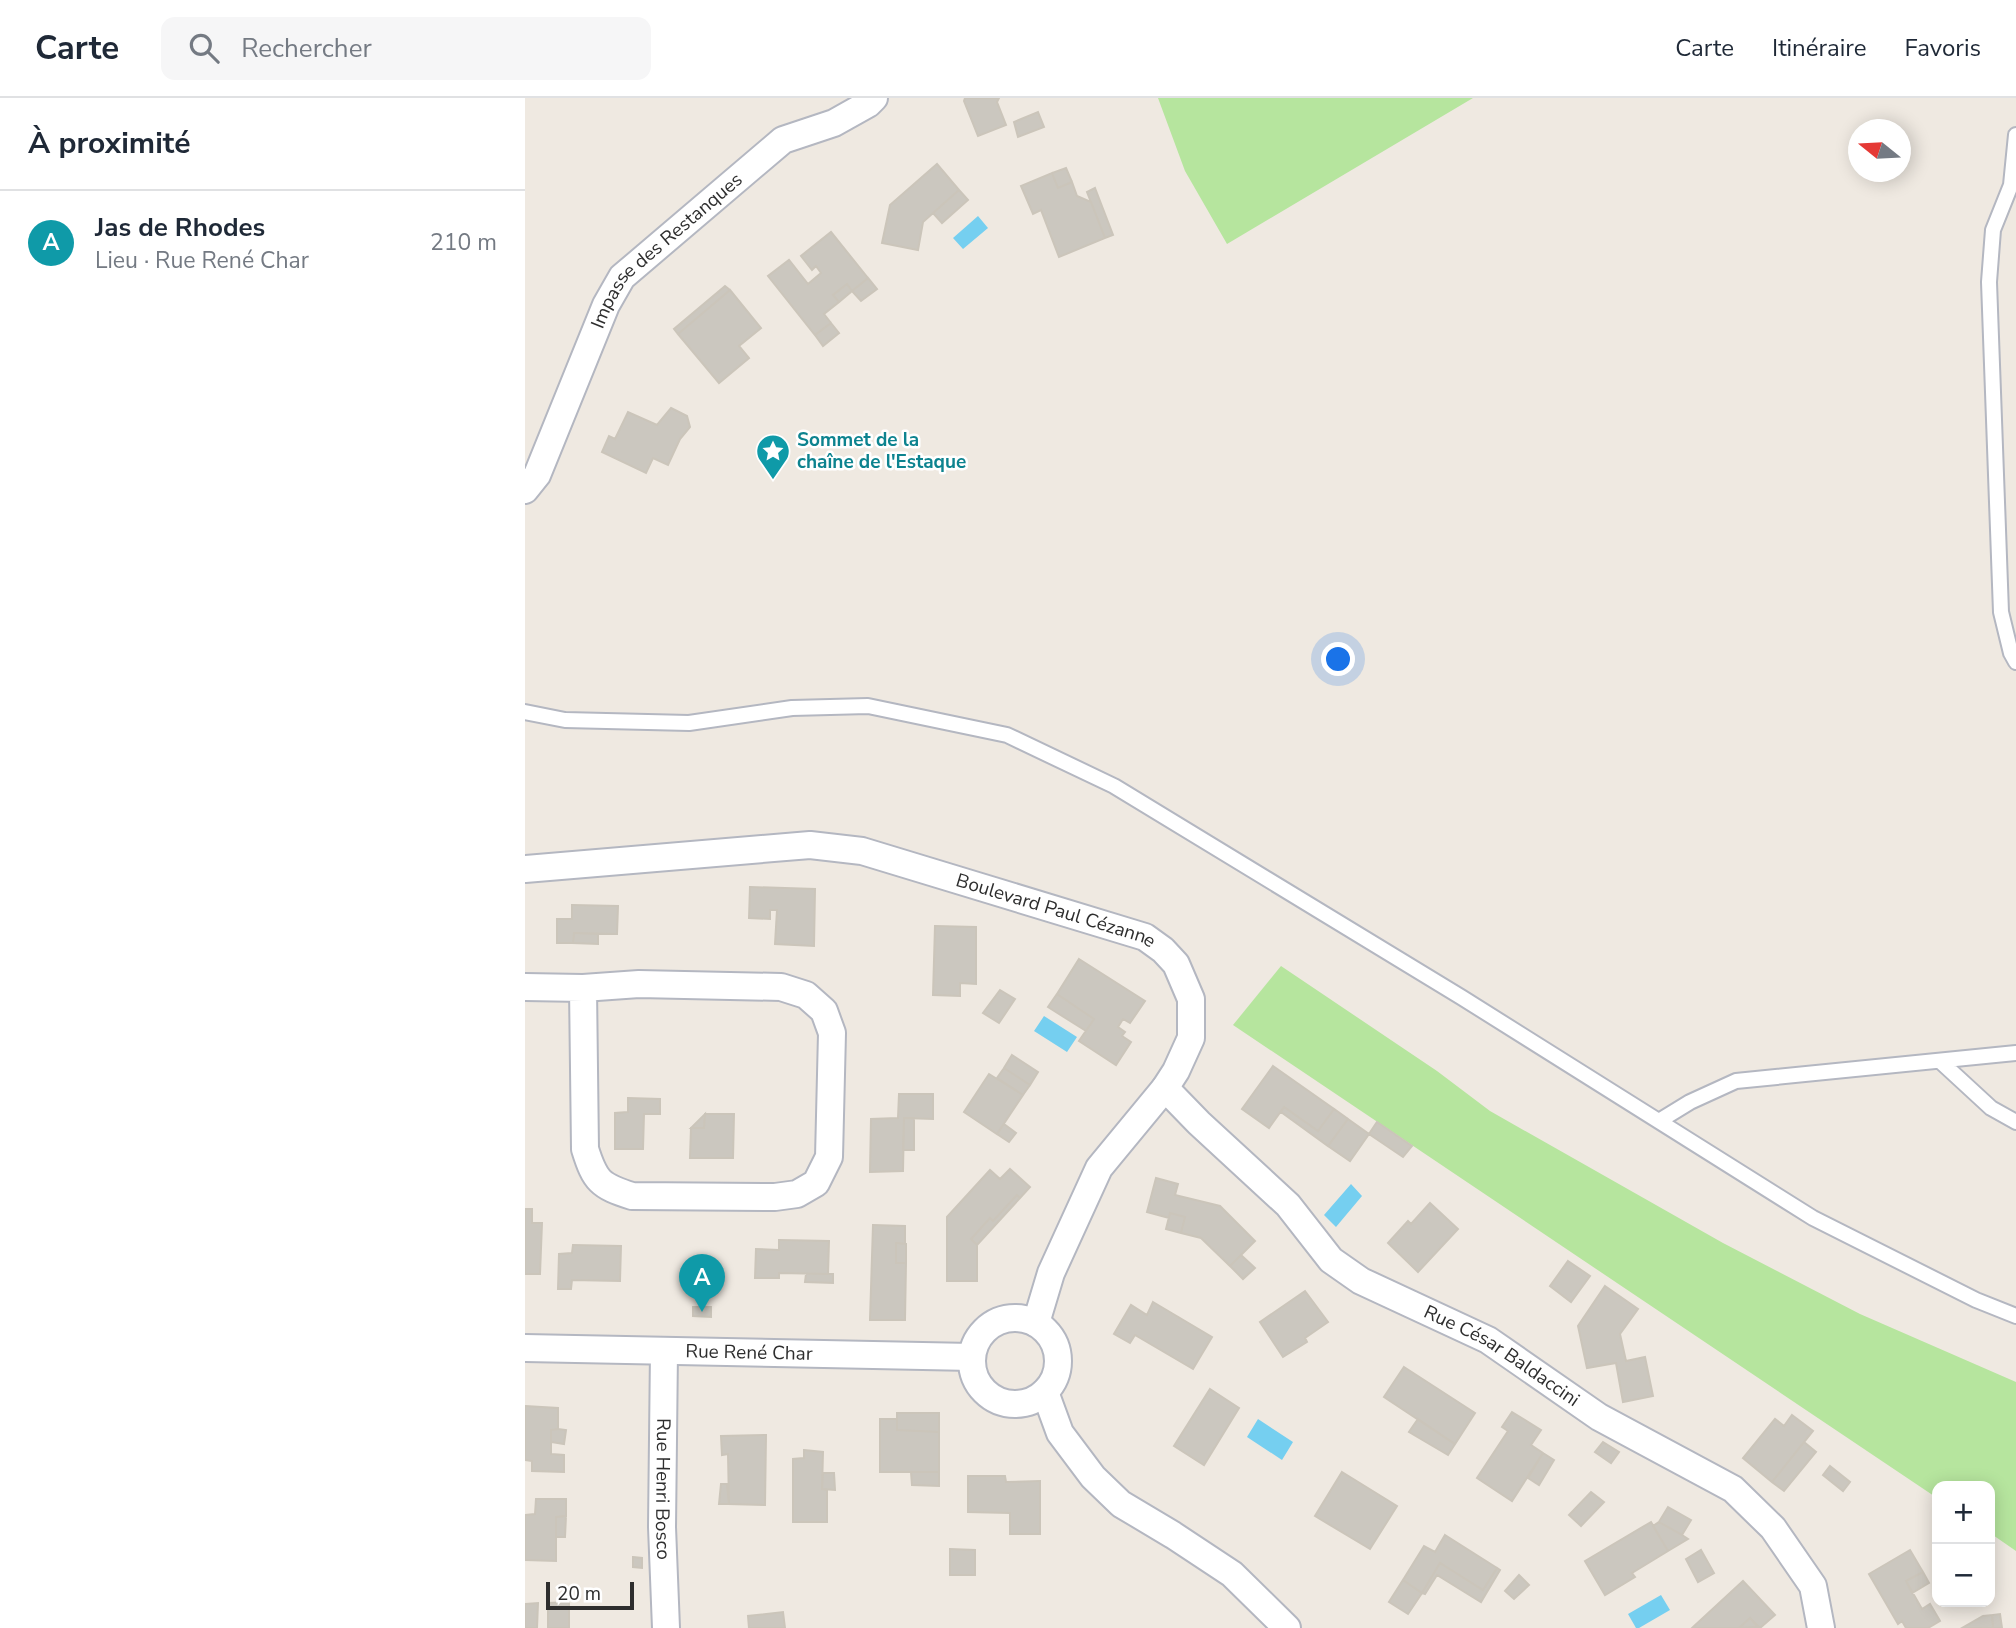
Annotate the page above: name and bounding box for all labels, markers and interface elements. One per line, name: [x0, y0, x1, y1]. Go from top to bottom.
search box: [161, 17, 651, 80]
text: Carte: [35, 26, 119, 71]
icon: search: [185, 29, 223, 67]
text: Rechercher: [241, 31, 372, 66]
text: Carte: [1675, 32, 1734, 64]
text: Itinéraire: [1772, 32, 1866, 64]
text: Favoris: [1904, 32, 1981, 64]
north arrow: [1848, 119, 1911, 182]
text: À proximité: [28, 123, 190, 164]
street label: Impasse des Restanques: [585, 167, 748, 332]
text: Jas de Rhodes: [95, 210, 265, 245]
text: A: [42, 227, 60, 258]
text: 210 m: [430, 227, 497, 258]
text: Lieu · Rue René Char: [95, 245, 309, 276]
place label: Sommet de la chaîne de l'Estaque: [797, 427, 966, 475]
place icon: Sommet de la chaîne de l'Estaque: [754, 432, 792, 481]
your location: [1321, 642, 1355, 676]
street label: Boulevard Paul Cézanne: [953, 867, 1161, 954]
pin: A: [679, 1254, 725, 1312]
street label: Rue César Baldaccini: [1420, 1299, 1585, 1413]
street label: Rue René Char: [685, 1338, 813, 1367]
street label: Rue Henri Bosco: [649, 1418, 676, 1560]
map controls: [1932, 1481, 1995, 1607]
button: +: [1932, 1481, 1995, 1544]
button: −: [1932, 1544, 1995, 1607]
scale bar: [546, 1579, 633, 1611]
text: 20 m: [557, 1581, 601, 1607]

